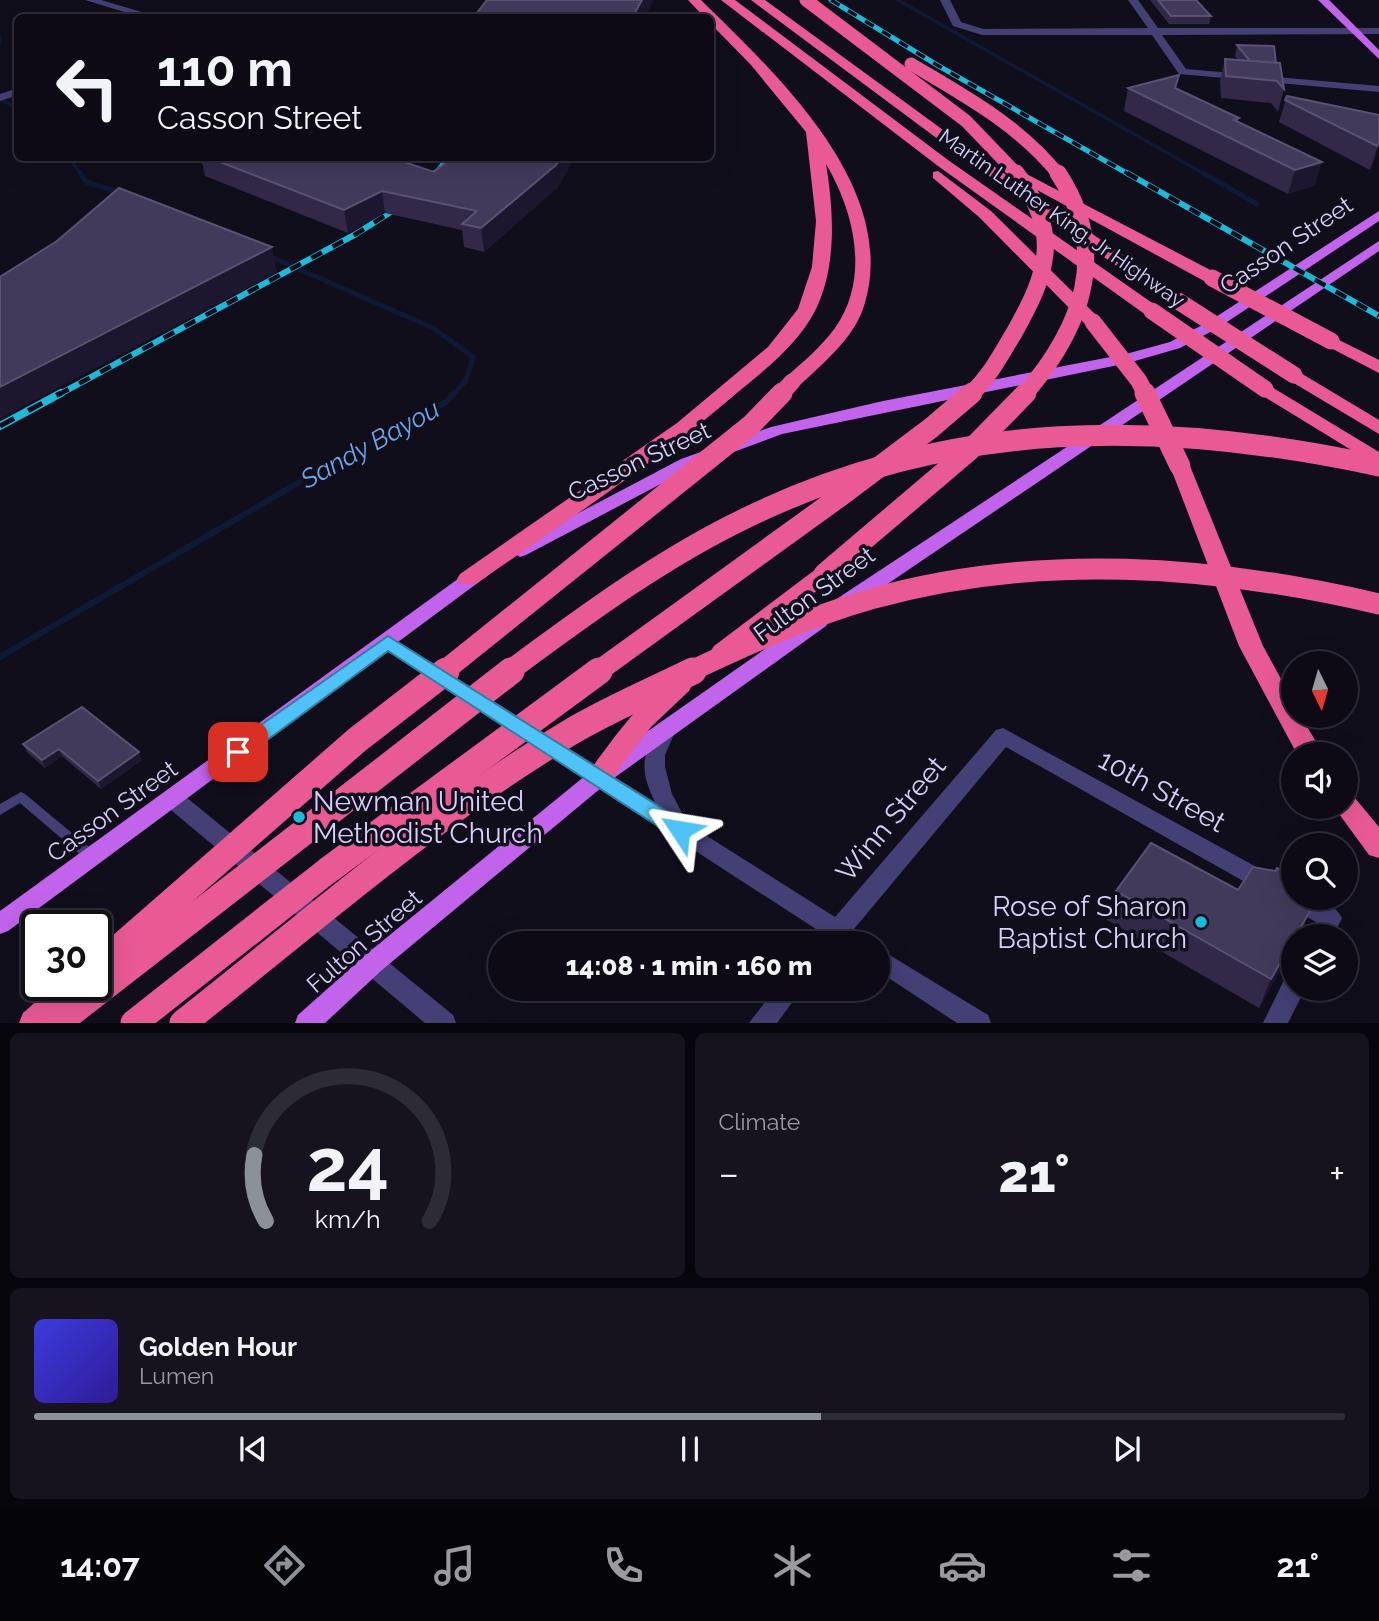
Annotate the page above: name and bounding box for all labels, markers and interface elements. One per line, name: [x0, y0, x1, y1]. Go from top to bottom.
text: 110 m: [157, 40, 293, 97]
icon: left: [42, 42, 133, 133]
text: Casson Street: [157, 99, 362, 136]
street label: Martin Luther King, Jr Highway: [934, 123, 1190, 313]
street label: Casson Street: [1214, 190, 1358, 300]
water label: Sandy Bayou: [295, 393, 445, 495]
street label: Casson Street: [563, 415, 715, 507]
street label: Fulton Street: [748, 540, 880, 648]
north arrow: [1281, 651, 1358, 728]
map controls: [1281, 651, 1358, 1001]
pin: [208, 722, 268, 782]
icon: arrive: [219, 733, 257, 771]
button: sound: [1281, 742, 1358, 819]
street label: 10th Street: [1093, 743, 1232, 840]
street label: Winn Street: [829, 749, 953, 888]
street label: Casson Street: [41, 754, 183, 868]
place label: Newman United Methodist Church: [313, 785, 543, 850]
position arrow: [643, 793, 717, 867]
marker: Newman United Methodist Church: [291, 809, 307, 825]
button: search: [1281, 833, 1358, 910]
street label: Fulton Street: [301, 883, 427, 999]
place label: Rose of Sharon Baptist Church: [992, 890, 1187, 955]
speed limit sign: 30: [21, 910, 112, 1001]
marker: Rose of Sharon Baptist Church: [1193, 914, 1209, 930]
button: layers: [1281, 924, 1358, 1001]
text: 14:08 · 1 min · 160 m: [566, 951, 812, 981]
text: Climate: [719, 1108, 800, 1135]
text: 24: [306, 1124, 389, 1209]
text: 21°: [999, 1143, 1070, 1204]
text: −: [719, 1151, 739, 1196]
text: +: [1329, 1151, 1345, 1196]
text: km/h: [314, 1204, 380, 1234]
text: Golden Hour: [139, 1332, 297, 1362]
text: Lumen: [139, 1362, 214, 1389]
icon: previous: [234, 1430, 272, 1468]
icon: pause: [671, 1430, 709, 1468]
icon: next: [1108, 1430, 1146, 1468]
icon: directions: [260, 1541, 309, 1590]
icon: music: [430, 1541, 479, 1590]
icon: phone: [599, 1541, 648, 1590]
icon: climate: [768, 1541, 817, 1590]
icon: car: [938, 1541, 987, 1590]
icon: filters: [1107, 1541, 1156, 1590]
text: 14:07: [60, 1547, 140, 1584]
text: 21°: [1277, 1547, 1319, 1584]

